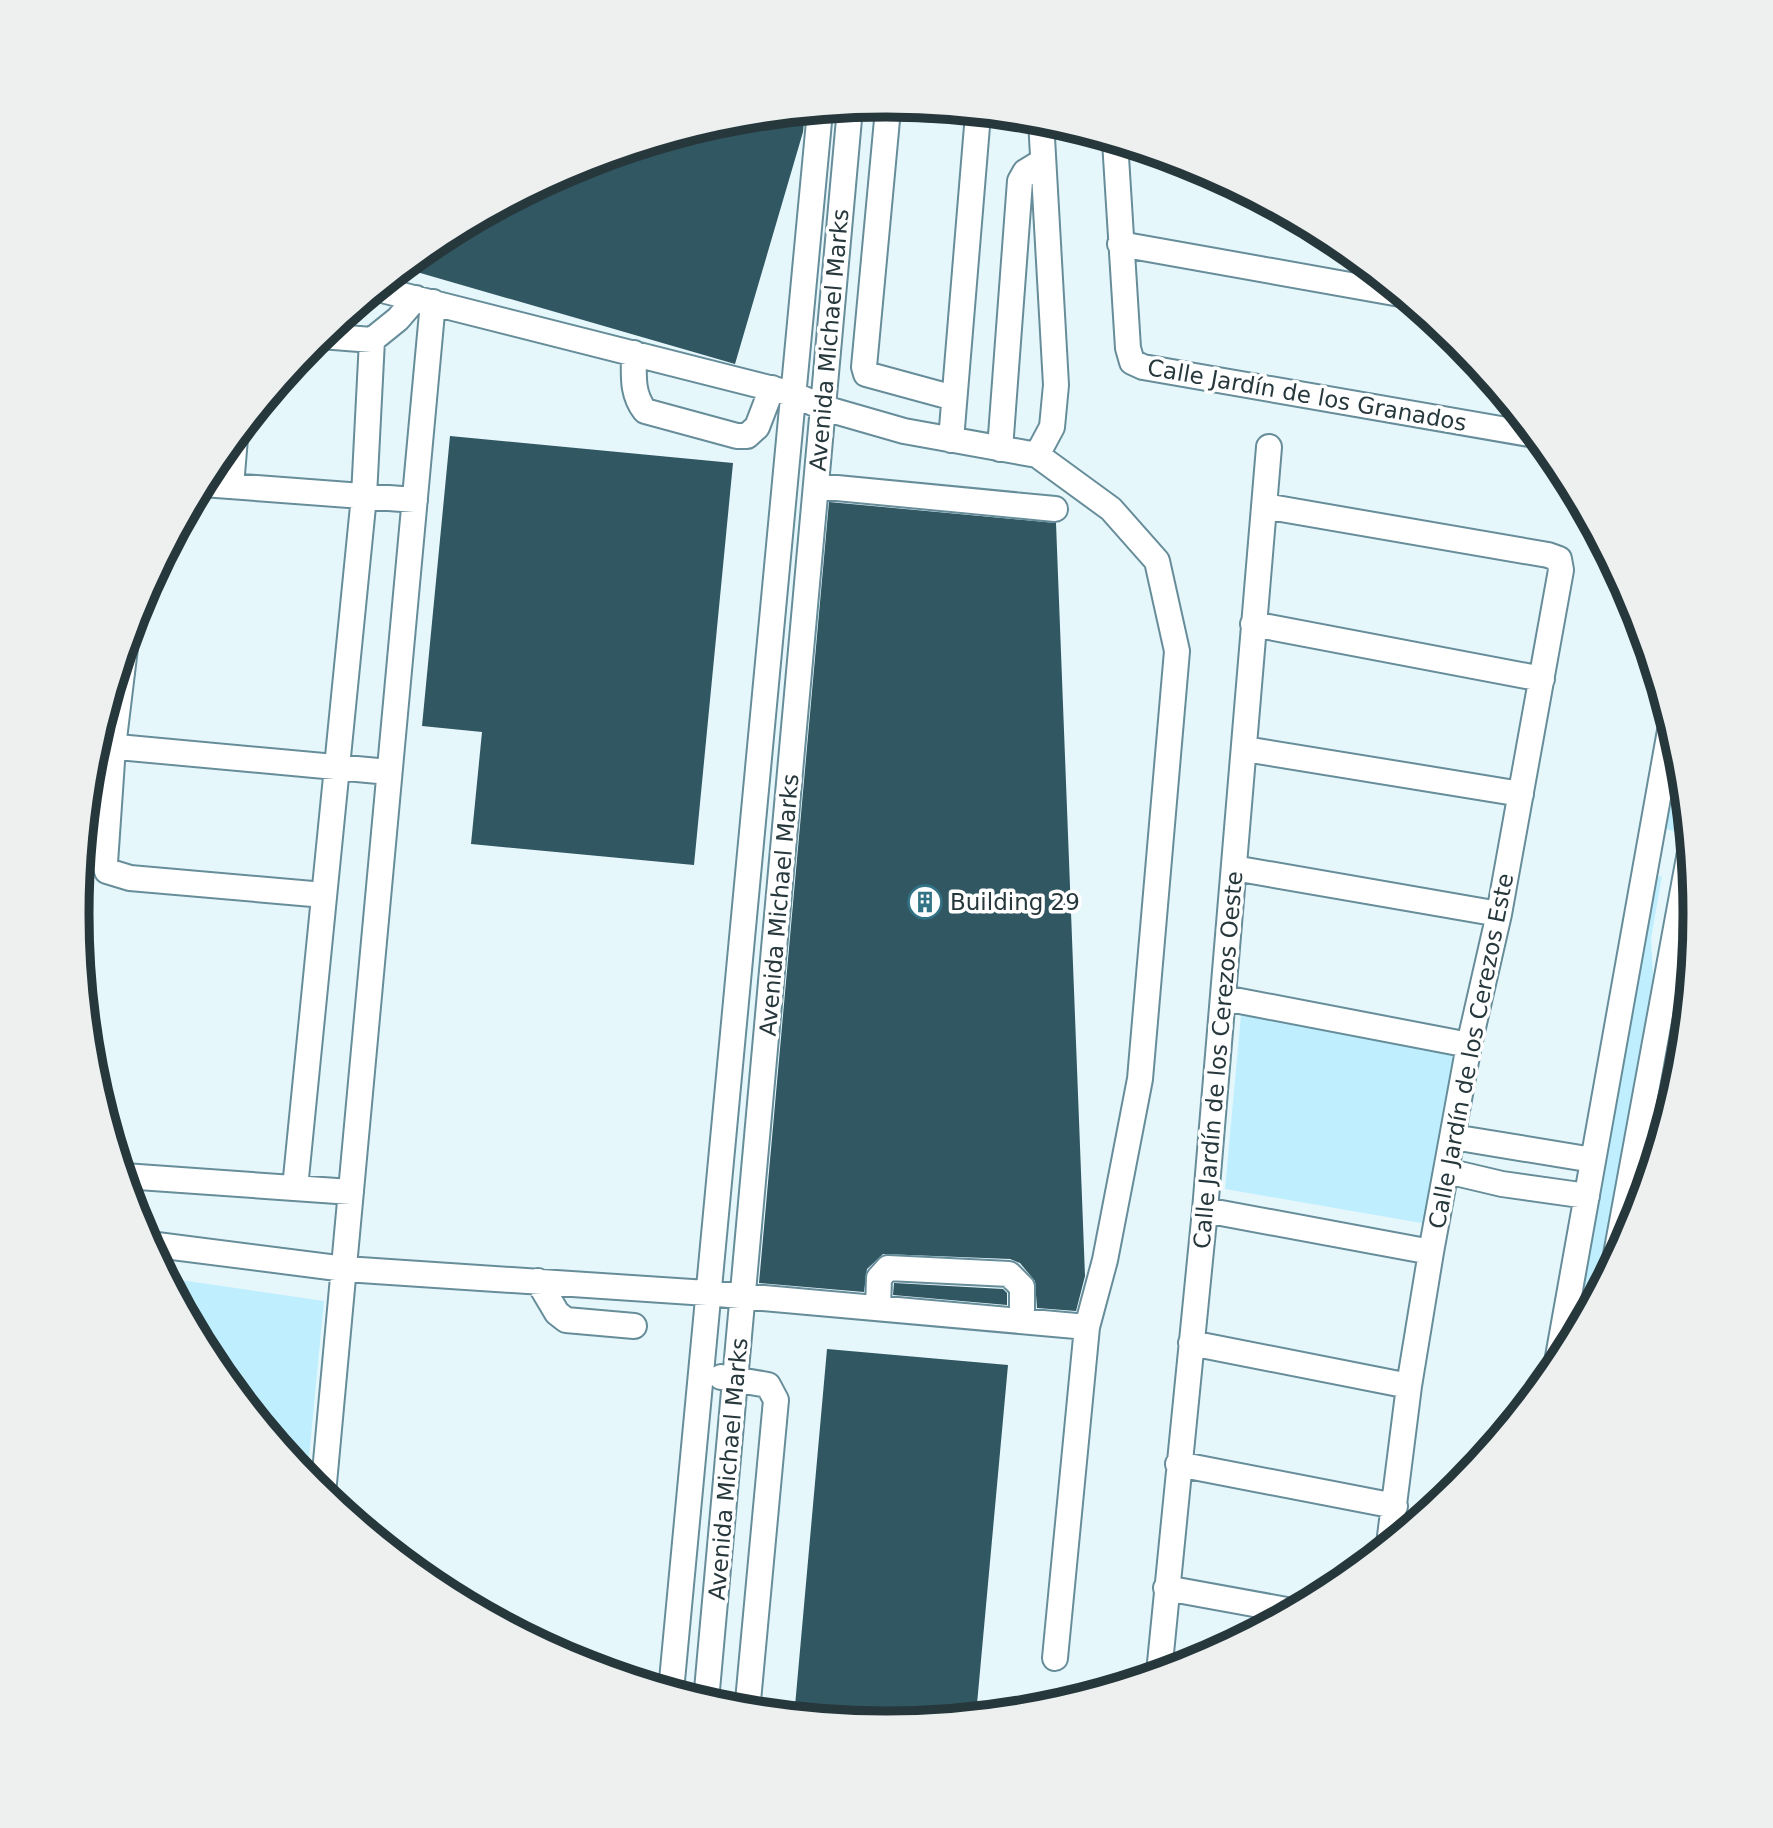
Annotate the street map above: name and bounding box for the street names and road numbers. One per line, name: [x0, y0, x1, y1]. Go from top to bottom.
street label: Avenida Michael Marks: [805, 208, 853, 472]
street label: Calle Jardín de los Granados: [1145, 354, 1469, 436]
street label: Avenida Michael Marks: [755, 773, 803, 1037]
street label: Calle Jardín de los Cerezos Oeste: [1189, 870, 1247, 1250]
street label: Calle Jardín de los Cerezos Este: [1424, 871, 1518, 1231]
street label: Avenida Michael Marks: [704, 1337, 752, 1601]

